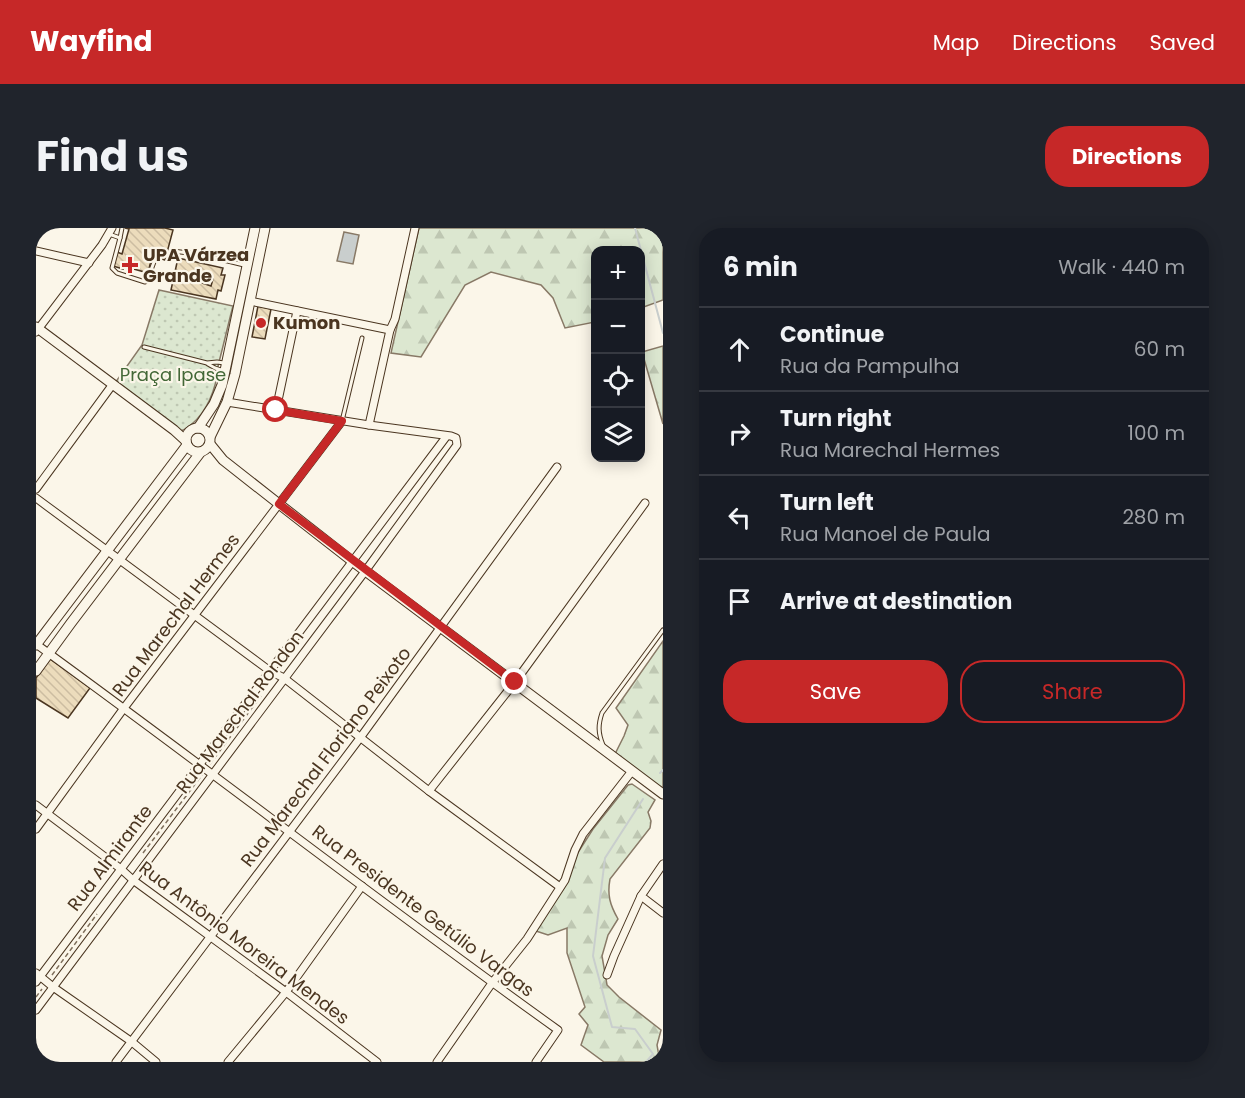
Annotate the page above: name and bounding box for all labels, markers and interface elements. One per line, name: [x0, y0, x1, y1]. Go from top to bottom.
text: Wayfind: [30, 22, 152, 61]
text: Map: [933, 28, 979, 57]
text: Directions: [1012, 28, 1116, 57]
text: Saved: [1149, 28, 1215, 57]
button: Directions: [1045, 126, 1209, 187]
text: Find us: [36, 127, 189, 186]
place label: UPA Várzea Grande: [143, 242, 249, 288]
map controls: [591, 246, 645, 462]
button: +: [591, 246, 645, 300]
text: 6 min: [723, 249, 798, 285]
text: Walk · 440 m: [1058, 253, 1185, 281]
marker: UPA Várzea Grande: [121, 256, 139, 274]
button: −: [591, 300, 645, 354]
place label: Kumon: [273, 310, 340, 335]
marker: Kumon: [254, 316, 268, 330]
text: Continue: [780, 319, 884, 350]
icon: ahead: [723, 333, 756, 366]
text: 60 m: [1134, 335, 1185, 363]
text: Rua da Pampulha: [780, 352, 959, 380]
button: locate: [591, 354, 645, 408]
park label: Praça Ipase: [120, 362, 226, 387]
route start: [262, 396, 288, 422]
text: Turn right: [780, 403, 891, 434]
button: layers: [591, 408, 645, 462]
icon: right: [723, 417, 756, 450]
text: 100 m: [1128, 419, 1185, 447]
text: Rua Marechal Hermes: [780, 436, 1000, 464]
text: Turn left: [780, 487, 874, 518]
icon: left: [723, 501, 756, 534]
text: 280 m: [1122, 503, 1185, 531]
text: Rua Manoel de Paula: [780, 520, 990, 548]
street label: Rua Marechal Hermes: [106, 528, 245, 701]
icon: arrive: [723, 585, 756, 618]
text: Arrive at destination: [780, 586, 1012, 617]
street label: Rua Marechal Rondon: [170, 625, 309, 798]
street label: Rua Marechal Floriano Peixoto: [235, 642, 417, 872]
button: Save: [723, 660, 948, 723]
button: Share: [960, 660, 1185, 723]
route end: [501, 668, 527, 694]
street label: Rua Almirante: [61, 799, 158, 916]
street label: Rua Presidente Getúlio Vargas: [307, 819, 539, 1002]
street label: Rua Antônio Moreira Mendes: [134, 855, 355, 1030]

